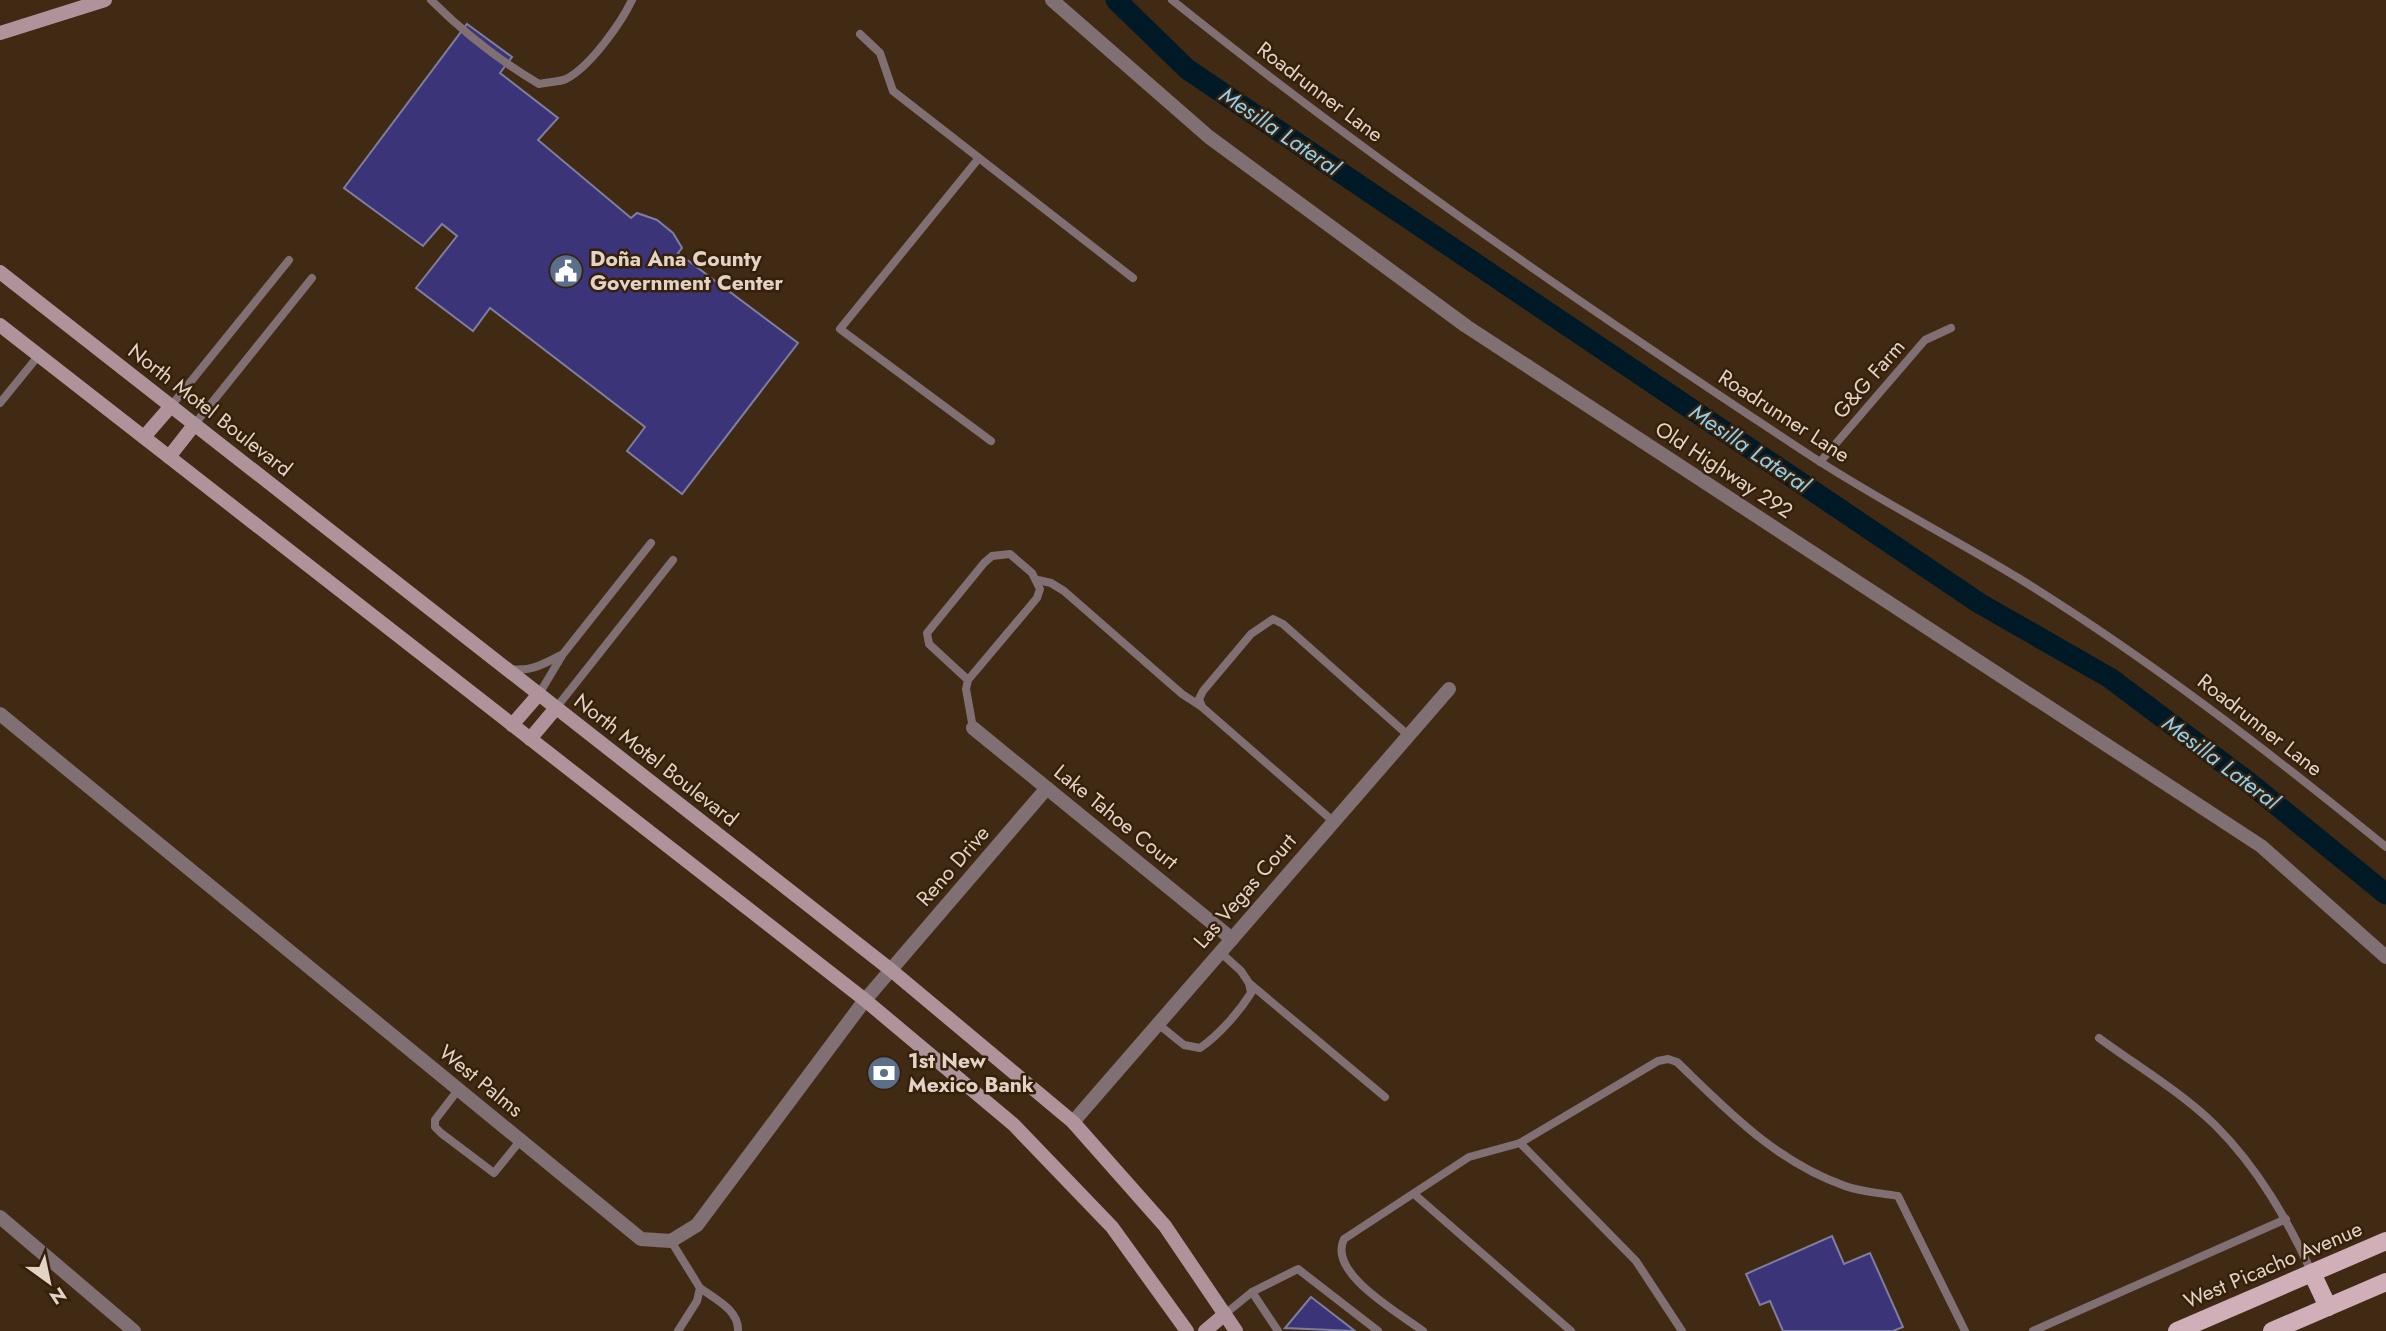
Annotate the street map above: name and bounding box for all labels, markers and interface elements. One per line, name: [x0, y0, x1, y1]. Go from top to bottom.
street label: Roadrunner Lane: [1251, 34, 1390, 150]
water label: Mesilla Lateral: [1213, 78, 1348, 185]
place label: Doña Ana County Government Center: [590, 244, 784, 298]
public building icon: Doña Ana County Government Center: [547, 252, 585, 290]
street label: G&G Farm: [1826, 333, 1912, 425]
street label: North Motel Boulevard: [122, 336, 298, 484]
street label: Roadrunner Lane: [1712, 362, 1856, 470]
water label: Mesilla Lateral: [1683, 395, 1818, 502]
street label: Old Highway 292: [1649, 414, 1799, 526]
street label: Roadrunner Lane: [2191, 667, 2329, 783]
street label: North Motel Boulevard: [568, 686, 744, 834]
water label: Mesilla Lateral: [2155, 706, 2288, 818]
street label: Lake Tahoe Court: [1047, 757, 1185, 877]
street label: Reno Drive: [910, 819, 997, 913]
street label: Las Vegas Court: [1187, 827, 1303, 955]
street label: West Palms: [433, 1038, 529, 1124]
place label: 1st New Mexico Bank: [908, 1046, 1034, 1100]
bank icon: 1st New Mexico Bank: [865, 1054, 903, 1092]
street label: West Picacho Avenue: [2179, 1214, 2367, 1316]
north arrow: [14, 1247, 84, 1317]
text: N: [44, 1280, 72, 1311]

